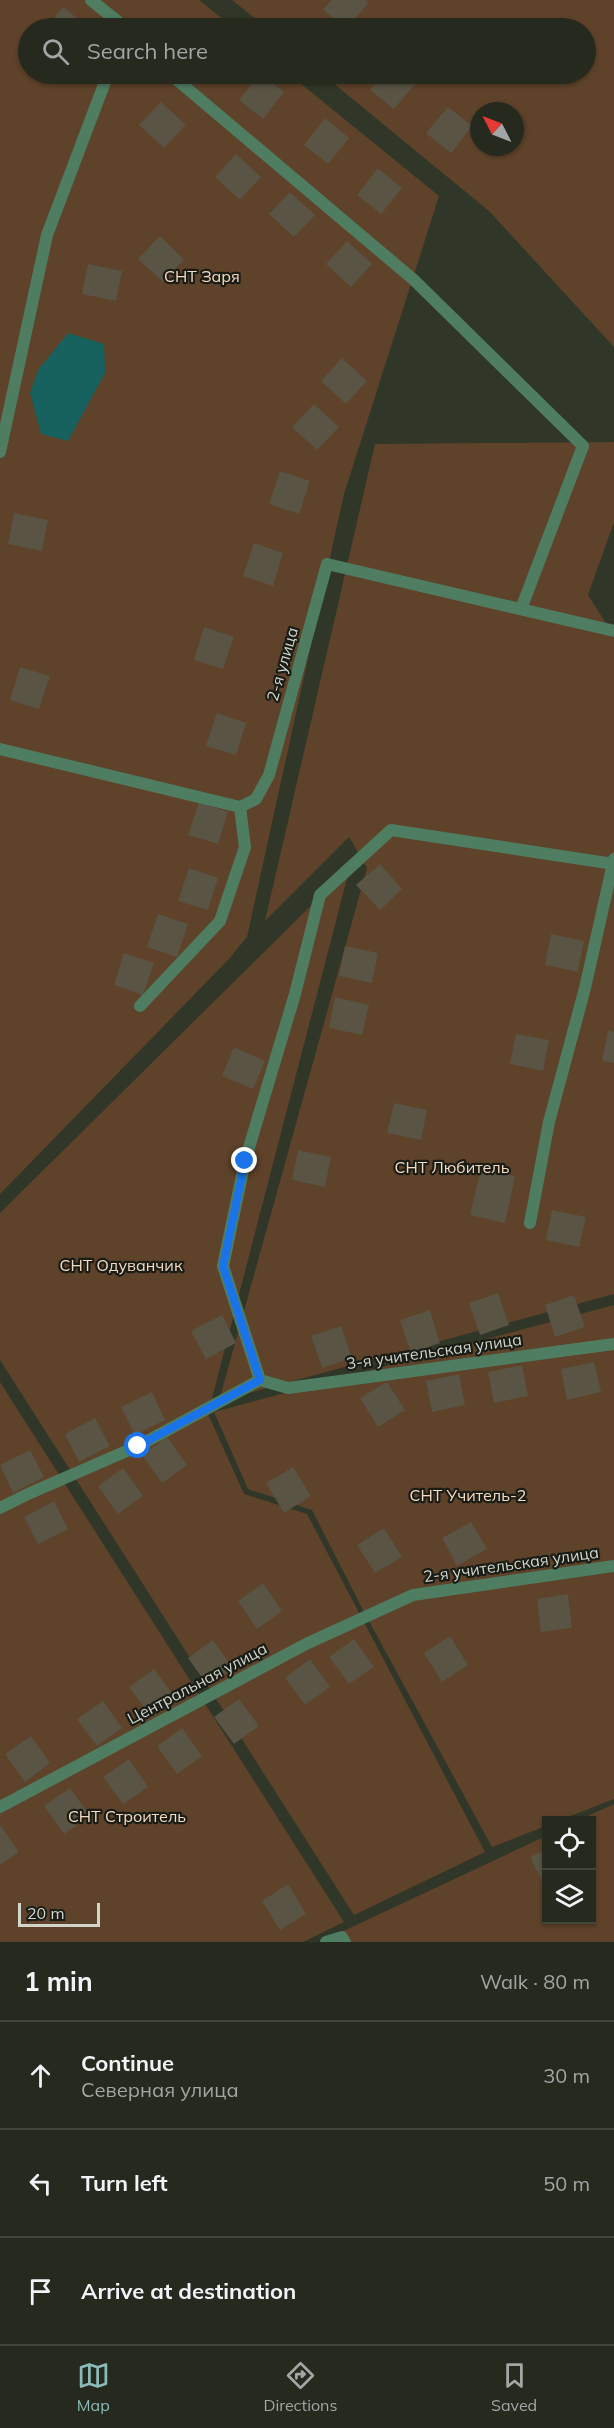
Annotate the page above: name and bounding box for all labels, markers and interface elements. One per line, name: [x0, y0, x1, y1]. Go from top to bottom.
search box: [18, 18, 596, 84]
icon: search: [39, 35, 72, 68]
text: Search here: [87, 37, 208, 65]
north arrow: [470, 102, 524, 156]
park label: СНТ Заря: [164, 266, 240, 286]
street label: 2-я улица: [262, 625, 302, 703]
route end: [231, 1147, 257, 1173]
park label: СНТ Любитель: [395, 1157, 510, 1177]
park label: СНТ Одуванчик: [59, 1255, 183, 1275]
street label: 3-я учительская улица: [345, 1329, 523, 1373]
route start: [124, 1432, 150, 1458]
park label: СНТ Учитель-2: [410, 1485, 526, 1505]
street label: 2-я учительская улица: [422, 1542, 600, 1586]
street label: Центральная улица: [124, 1638, 270, 1728]
park label: СНТ Строитель: [68, 1806, 186, 1826]
map controls: [542, 1816, 596, 1924]
button: locate: [542, 1816, 596, 1870]
button: layers: [542, 1870, 596, 1924]
scale bar: [18, 1900, 100, 1928]
text: 20 m: [27, 1903, 64, 1923]
text: 1 min: [24, 1965, 93, 1998]
text: Walk · 80 m: [480, 1969, 590, 1994]
text: Continue: [81, 2049, 174, 2077]
icon: ahead: [24, 2059, 57, 2092]
text: 30 m: [543, 2063, 590, 2088]
text: Северная улица: [81, 2077, 239, 2102]
icon: left: [24, 2167, 57, 2200]
text: Turn left: [81, 2169, 168, 2197]
text: 50 m: [543, 2171, 590, 2196]
icon: arrive: [24, 2275, 57, 2308]
text: Arrive at destination: [81, 2277, 296, 2305]
tab: Map: [77, 2359, 110, 2415]
tab: Directions: [263, 2359, 337, 2415]
tab: Saved: [491, 2359, 537, 2415]

